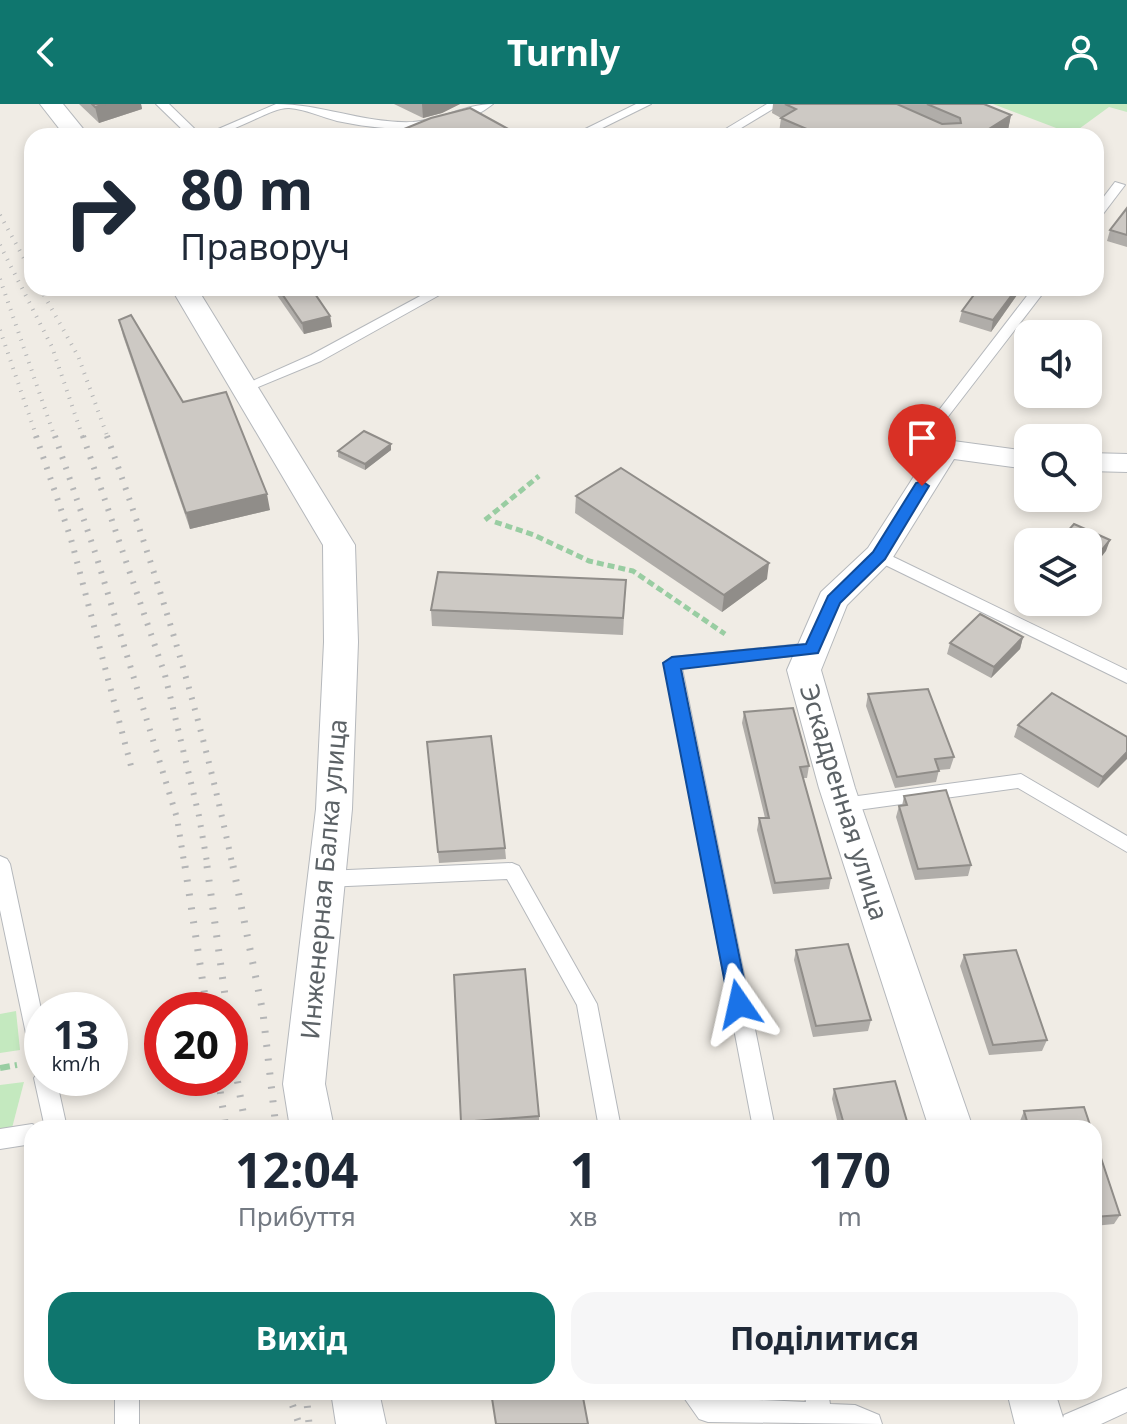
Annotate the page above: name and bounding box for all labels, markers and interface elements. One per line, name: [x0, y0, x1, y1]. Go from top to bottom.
text: Turnly: [507, 28, 620, 77]
icon: back: [24, 30, 68, 74]
icon: person: [1059, 30, 1103, 74]
text: 80 m: [180, 150, 313, 226]
icon: right: [48, 160, 152, 264]
text: Праворуч: [180, 222, 350, 271]
map controls: [1014, 320, 1102, 616]
button: sound: [1014, 320, 1102, 408]
pin: [888, 404, 956, 486]
icon: arrive: [900, 416, 944, 460]
button: search: [1014, 424, 1102, 512]
button: layers: [1014, 528, 1102, 616]
street label: Эскадренная улица: [792, 680, 898, 924]
street label: Инженерная Балка улица: [291, 717, 355, 1041]
position arrow: [697, 962, 781, 1046]
speed limit sign: 20: [144, 992, 248, 1096]
text: 13: [53, 1006, 99, 1061]
text: km/h: [51, 1050, 101, 1077]
text: 12:04: [235, 1137, 358, 1202]
text: 1: [570, 1137, 597, 1202]
text: 170: [809, 1137, 891, 1202]
text: Прибуття: [238, 1198, 356, 1234]
text: хв: [569, 1198, 597, 1234]
text: m: [838, 1198, 862, 1234]
button: Вихід: [48, 1292, 555, 1384]
button: Поділитися: [571, 1292, 1078, 1384]

